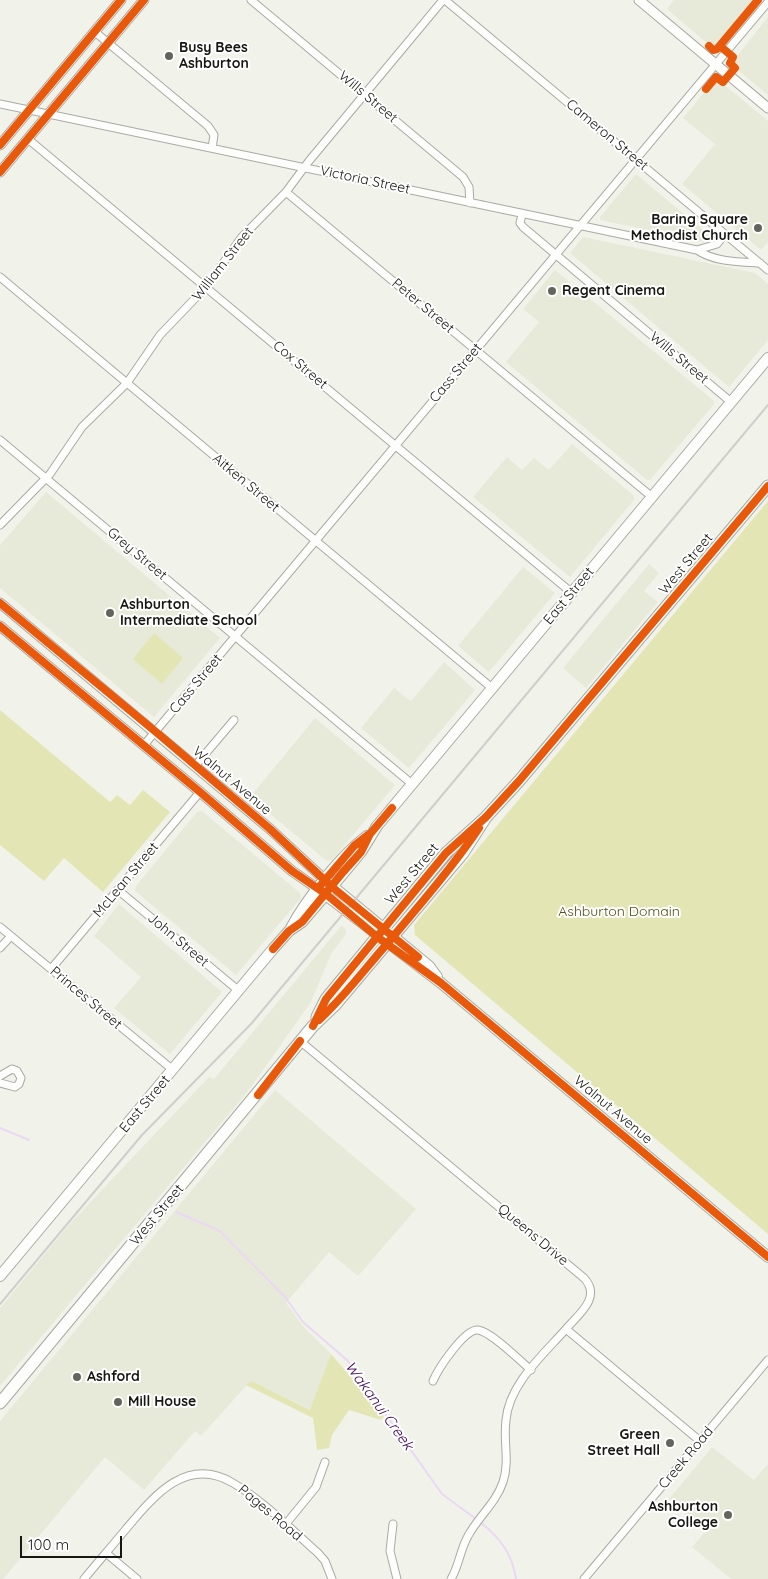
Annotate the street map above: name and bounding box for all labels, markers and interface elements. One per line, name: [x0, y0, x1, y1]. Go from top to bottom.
place label: Busy Bees Ashburton: [179, 40, 249, 72]
marker: Busy Bees Ashburton: [163, 50, 175, 62]
street label: Wills Street: [335, 68, 401, 126]
street label: Cameron Street: [563, 96, 651, 174]
street label: Victoria Street: [318, 162, 412, 198]
place label: Baring Square Methodist Church: [631, 212, 748, 244]
marker: Baring Square Methodist Church: [752, 222, 764, 234]
street label: William Street: [189, 224, 257, 304]
street label: Peter Street: [388, 275, 458, 337]
place label: Regent Cinema: [562, 283, 665, 299]
marker: Regent Cinema: [546, 285, 558, 297]
street label: Wills Street: [646, 329, 712, 387]
street label: Cox Street: [269, 337, 331, 393]
street label: Cass Street: [426, 340, 486, 406]
street label: Aitken Street: [209, 450, 283, 516]
street label: Grey Street: [104, 524, 170, 584]
street label: West Street: [656, 530, 716, 598]
street label: East Street: [540, 564, 598, 628]
place label: Ashburton Intermediate School: [120, 597, 257, 630]
marker: Ashburton Intermediate School: [104, 607, 116, 619]
street label: Cass Street: [166, 651, 226, 717]
street label: Walnut Avenue: [189, 743, 275, 819]
street label: McLean Street: [90, 839, 162, 921]
street label: West Street: [382, 840, 442, 908]
park label: Ashburton Domain: [558, 904, 680, 920]
street label: John Street: [144, 910, 212, 970]
street label: Princes Street: [47, 963, 125, 1033]
street label: East Street: [116, 1072, 174, 1136]
street label: Walnut Avenue: [570, 1072, 656, 1148]
street label: West Street: [127, 1181, 187, 1249]
street label: Queens Drive: [494, 1201, 572, 1269]
water label: Wakanui Creek: [341, 1358, 417, 1454]
place label: Ashford: [87, 1369, 140, 1385]
marker: Ashford: [71, 1371, 83, 1383]
place label: Mill House: [128, 1394, 196, 1410]
marker: Mill House: [112, 1396, 124, 1408]
street label: Creek Road: [655, 1423, 717, 1493]
place label: Green Street Hall: [588, 1427, 660, 1460]
marker: Green Street Hall: [664, 1437, 676, 1449]
street label: Pages Road: [235, 1481, 305, 1545]
place label: Ashburton College: [648, 1499, 718, 1531]
marker: Ashburton College: [722, 1509, 734, 1521]
scale bar: [22, 1526, 125, 1558]
text: 100 m: [28, 1535, 69, 1554]

